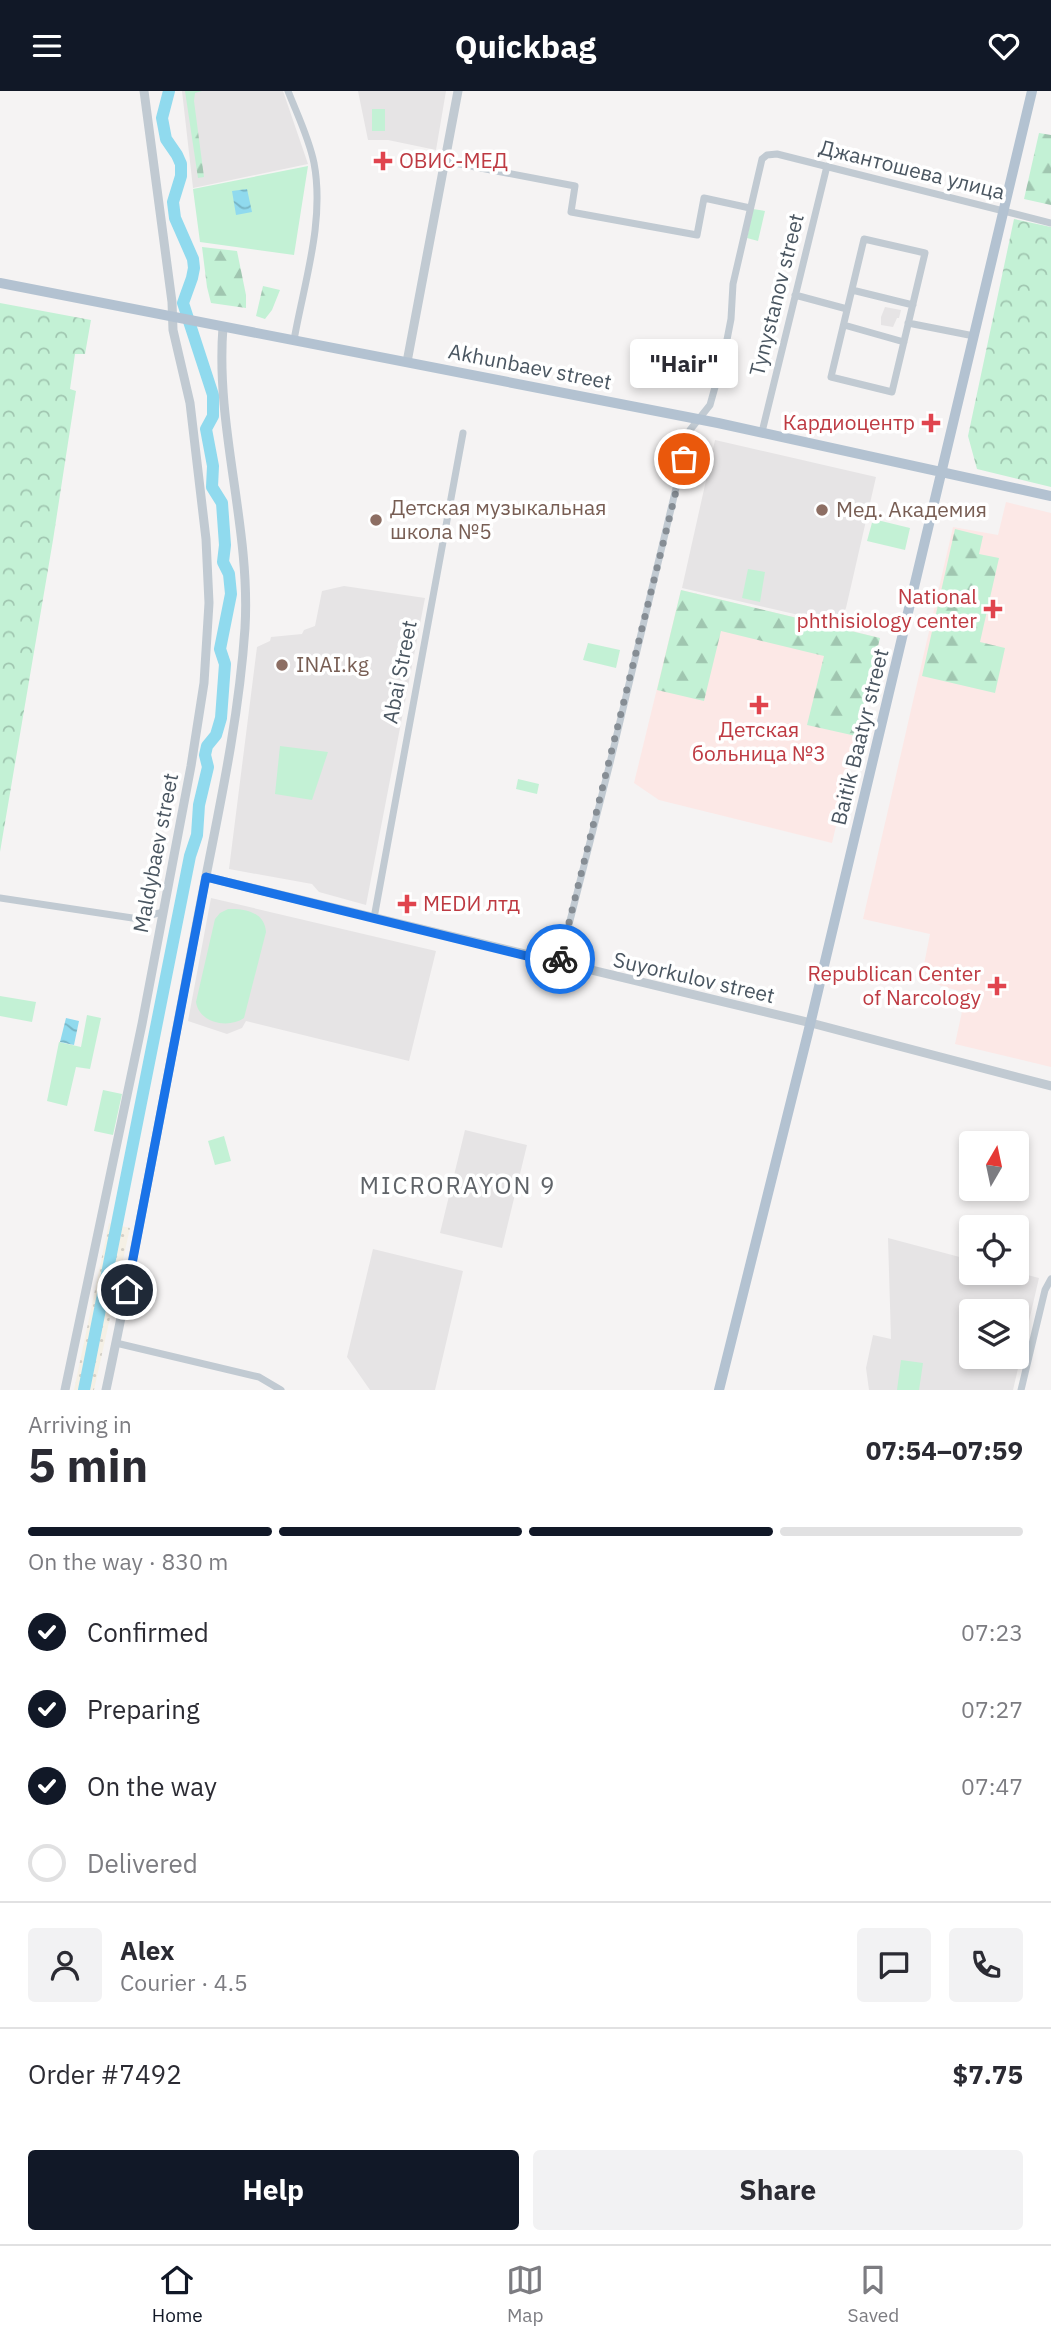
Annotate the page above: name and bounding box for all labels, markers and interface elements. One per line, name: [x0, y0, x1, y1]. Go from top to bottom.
text: Quickbag: [455, 25, 596, 67]
icon: menu: [28, 27, 66, 65]
icon: heart: [985, 27, 1023, 65]
street label: Джантошева улица: [816, 132, 1008, 206]
place label: ОВИС-МЕД: [399, 146, 508, 174]
marker: ОВИС-МЕД: [373, 151, 393, 171]
street label: Tynystanov street: [742, 210, 810, 379]
street label: Akhunbaev street: [446, 336, 614, 396]
callout: "Hair": [630, 340, 738, 389]
text: "Hair": [650, 348, 718, 378]
place label: Кардиоцентр: [783, 408, 915, 436]
marker: Кардиоцентр: [921, 413, 941, 433]
pin: [654, 429, 714, 489]
icon: bag: [665, 440, 703, 478]
place label: Детская музыкальная школа №5: [390, 493, 607, 545]
place label: Мед. Академия: [836, 495, 987, 523]
marker: Мед. Академия: [814, 502, 830, 518]
marker: Детская музыкальная школа №5: [368, 512, 384, 528]
place label: National phthisiology center: [797, 582, 977, 634]
marker: National phthisiology center: [983, 599, 1003, 619]
street label: Abai Street: [375, 618, 423, 726]
street label: Baitik Baatyr street: [824, 646, 895, 828]
place label: INAI.kg: [296, 650, 369, 678]
marker: INAI.kg: [274, 657, 290, 673]
marker: Детская больница №3: [749, 695, 769, 715]
place label: Детская больница №3: [692, 715, 826, 767]
street label: Maldybaev street: [126, 771, 184, 935]
place label: МЕDИ лтд: [423, 889, 520, 917]
marker: МЕDИ лтд: [397, 894, 417, 914]
courier: [525, 924, 595, 994]
icon: bike: [541, 940, 579, 978]
street label: Suyorkulov street: [611, 945, 778, 1009]
place label: Republican Center of Narcology: [807, 959, 982, 1011]
marker: Republican Center of Narcology: [987, 976, 1007, 996]
north arrow: [959, 1131, 1029, 1201]
map controls: [959, 1131, 1029, 1369]
district label: MICRORAYON 9: [359, 1169, 557, 1201]
button: locate: [959, 1215, 1029, 1285]
pin: [97, 1260, 157, 1320]
icon: home: [108, 1271, 146, 1309]
button: layers: [959, 1299, 1029, 1369]
text: Arriving in: [28, 1409, 132, 1439]
text: 07:54–07:59: [866, 1433, 1023, 1467]
text: 5 min: [28, 1435, 148, 1495]
text: On the way · 830 m: [28, 1546, 228, 1576]
icon: check: [28, 1613, 66, 1651]
text: Confirmed: [87, 1615, 209, 1649]
text: 07:23: [961, 1617, 1023, 1647]
icon: check: [28, 1690, 66, 1728]
text: Preparing: [87, 1692, 200, 1726]
text: 07:27: [961, 1694, 1023, 1724]
icon: check: [28, 1767, 66, 1805]
text: On the way: [87, 1769, 217, 1803]
text: 07:47: [961, 1771, 1023, 1801]
text: Delivered: [87, 1846, 198, 1880]
button: person: [28, 1928, 102, 2002]
button: chat: [857, 1928, 931, 2002]
button: phone: [949, 1928, 1023, 2002]
text: Alex: [120, 1933, 174, 1967]
text: Courier · 4.5: [120, 1967, 248, 1997]
text: Order #7492: [28, 2057, 182, 2091]
text: $7.75: [953, 2057, 1023, 2091]
button: Help: [28, 2150, 519, 2230]
button: Share: [533, 2150, 1023, 2230]
tab: Home: [152, 2261, 203, 2327]
tab: Map: [506, 2261, 544, 2327]
tab: Saved: [848, 2261, 899, 2327]

